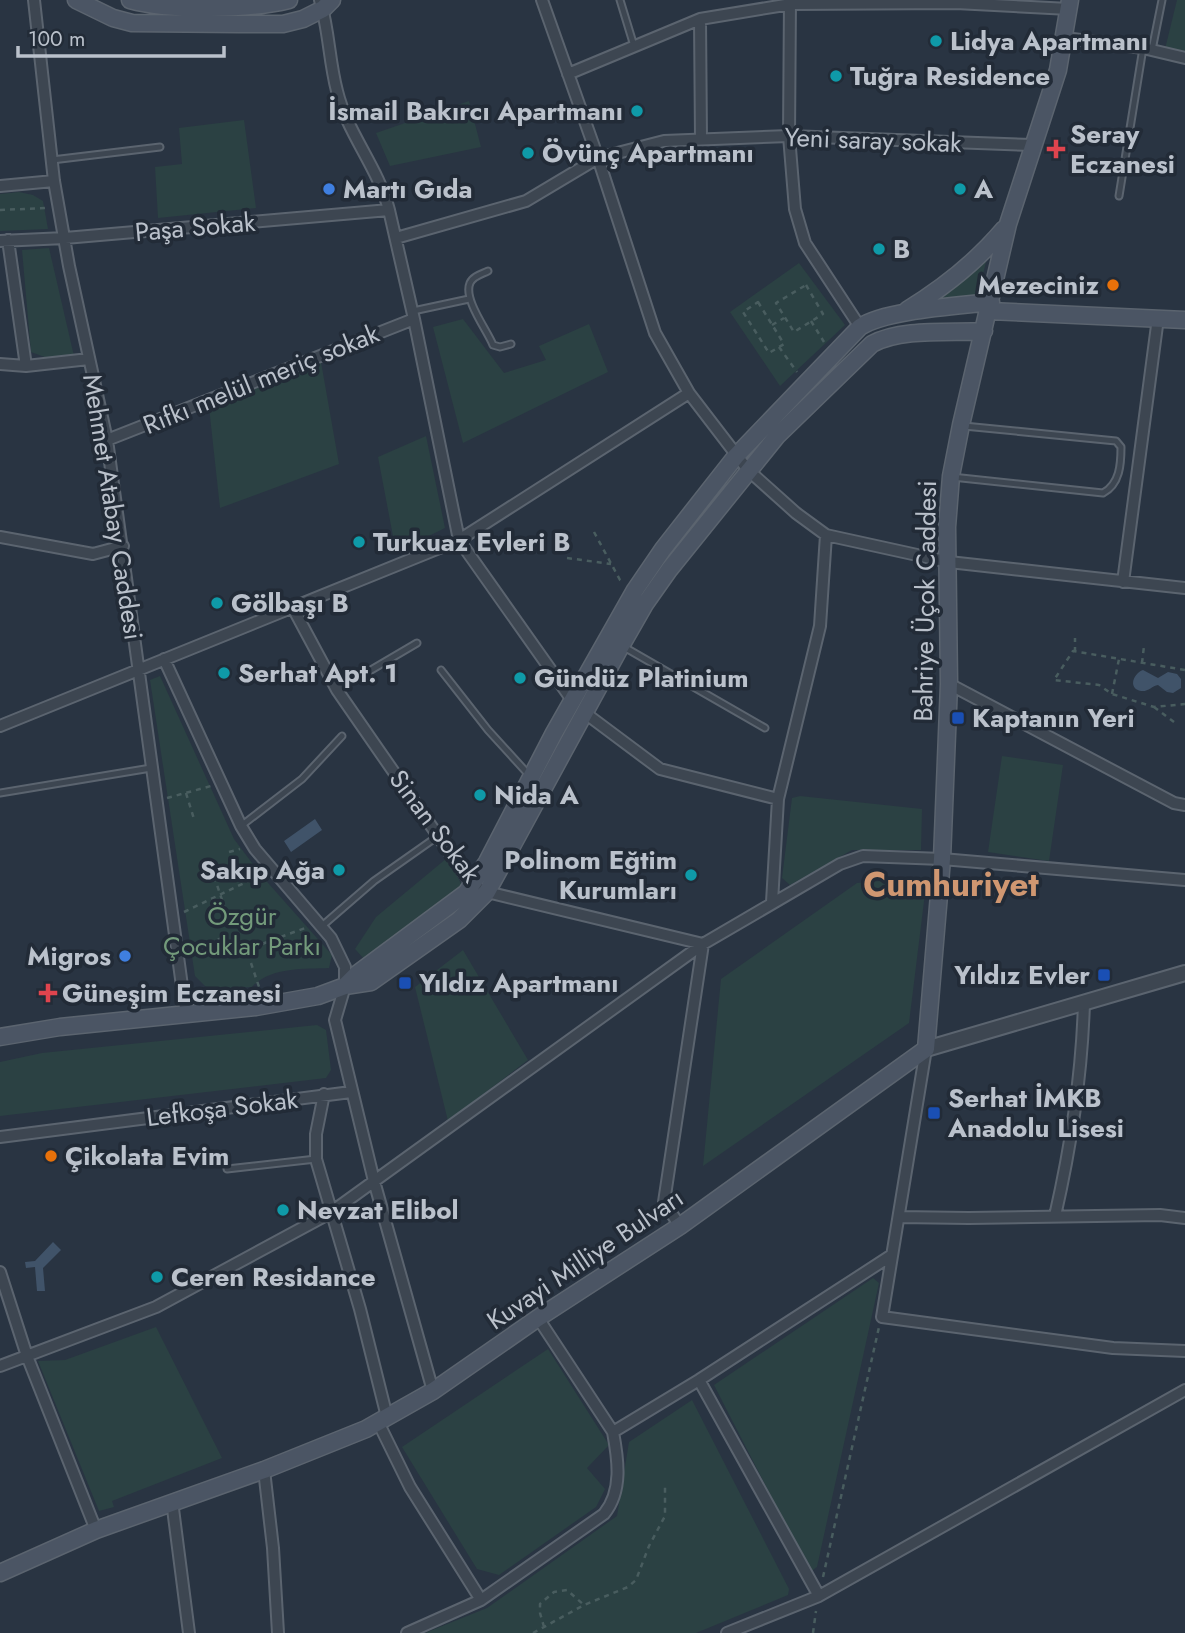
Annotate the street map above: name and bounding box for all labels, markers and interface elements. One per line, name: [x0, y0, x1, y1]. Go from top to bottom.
scale bar: [18, 14, 224, 58]
place label: Lidya Apartmanı: [950, 22, 1148, 60]
text: 100 m: [28, 24, 85, 54]
marker: Lidya Apartmanı: [928, 33, 944, 49]
place label: Tuğra Residence: [850, 57, 1050, 95]
marker: Tuğra Residence: [828, 68, 844, 84]
place label: İsmail Bakırcı Apartmanı: [328, 92, 623, 130]
marker: İsmail Bakırcı Apartmanı: [629, 103, 645, 119]
place label: Seray Eczanesi: [1070, 115, 1175, 183]
street label: Yeni saray sokak: [784, 118, 963, 162]
place label: Övünç Apartmanı: [542, 134, 754, 172]
marker: Seray Eczanesi: [1048, 141, 1064, 157]
marker: Övünç Apartmanı: [520, 145, 536, 161]
place label: Martı Gıda: [343, 170, 473, 208]
place label: A: [973, 170, 994, 208]
marker: Martı Gıda: [321, 181, 337, 197]
marker: A: [952, 181, 968, 197]
street label: Paşa Sokak: [133, 203, 257, 251]
place label: B: [893, 230, 910, 268]
marker: B: [871, 241, 887, 257]
place label: Mezeciniz: [978, 266, 1099, 304]
marker: Mezeciniz: [1105, 277, 1121, 293]
street label: Rıfkı melül meriç sokak: [137, 314, 385, 444]
street label: Mehmet Atabay Caddesi: [73, 371, 153, 643]
street label: Bahriye Üçok Caddesi: [904, 480, 946, 722]
place label: Turkuaz Evleri B: [373, 523, 570, 561]
marker: Turkuaz Evleri B: [351, 534, 367, 550]
place label: Gölbaşı B: [231, 584, 349, 622]
marker: Gölbaşı B: [209, 595, 225, 611]
place label: Serhat Apt. 1: [238, 654, 398, 692]
place label: Gündüz Platinium: [534, 659, 749, 697]
marker: Serhat Apt. 1: [216, 665, 232, 681]
marker: Gündüz Platinium: [512, 670, 528, 686]
place label: Kaptanın Yeri: [972, 699, 1135, 737]
marker: Kaptanın Yeri: [950, 710, 966, 726]
street label: Sinan Sokak: [380, 762, 490, 891]
place label: Nida A: [494, 776, 580, 814]
marker: Nida A: [472, 787, 488, 803]
place label: Polinom Eğtim Kurumları: [504, 841, 677, 909]
place label: Sakıp Ağa: [200, 851, 325, 889]
district label: Cumhuriyet: [863, 861, 1039, 908]
marker: Sakıp Ağa: [331, 862, 347, 878]
marker: Polinom Eğtim Kurumları: [683, 867, 699, 883]
park label: Özgür Çocuklar Parkı: [163, 897, 321, 965]
place label: Migros: [27, 937, 111, 975]
marker: Migros: [117, 948, 133, 964]
place label: Yıldız Evler: [953, 956, 1090, 994]
place label: Yıldız Apartmanı: [418, 964, 618, 1002]
marker: Yıldız Evler: [1096, 967, 1112, 983]
place label: Güneşim Eczanesi: [62, 974, 281, 1012]
marker: Yıldız Apartmanı: [397, 975, 413, 991]
marker: Güneşim Eczanesi: [40, 985, 56, 1001]
place label: Serhat İMKB Anadolu Lisesi: [947, 1079, 1124, 1147]
street label: Lefkoşa Sokak: [144, 1080, 300, 1136]
marker: Serhat İMKB Anadolu Lisesi: [926, 1105, 942, 1121]
place label: Çikolata Evim: [65, 1137, 229, 1175]
marker: Çikolata Evim: [43, 1148, 59, 1164]
street label: Kuvayi Milliye Bulvarı: [479, 1179, 691, 1339]
place label: Nevzat Elibol: [297, 1191, 459, 1229]
marker: Nevzat Elibol: [275, 1202, 291, 1218]
place label: Ceren Residance: [171, 1258, 376, 1296]
marker: Ceren Residance: [149, 1269, 165, 1285]

